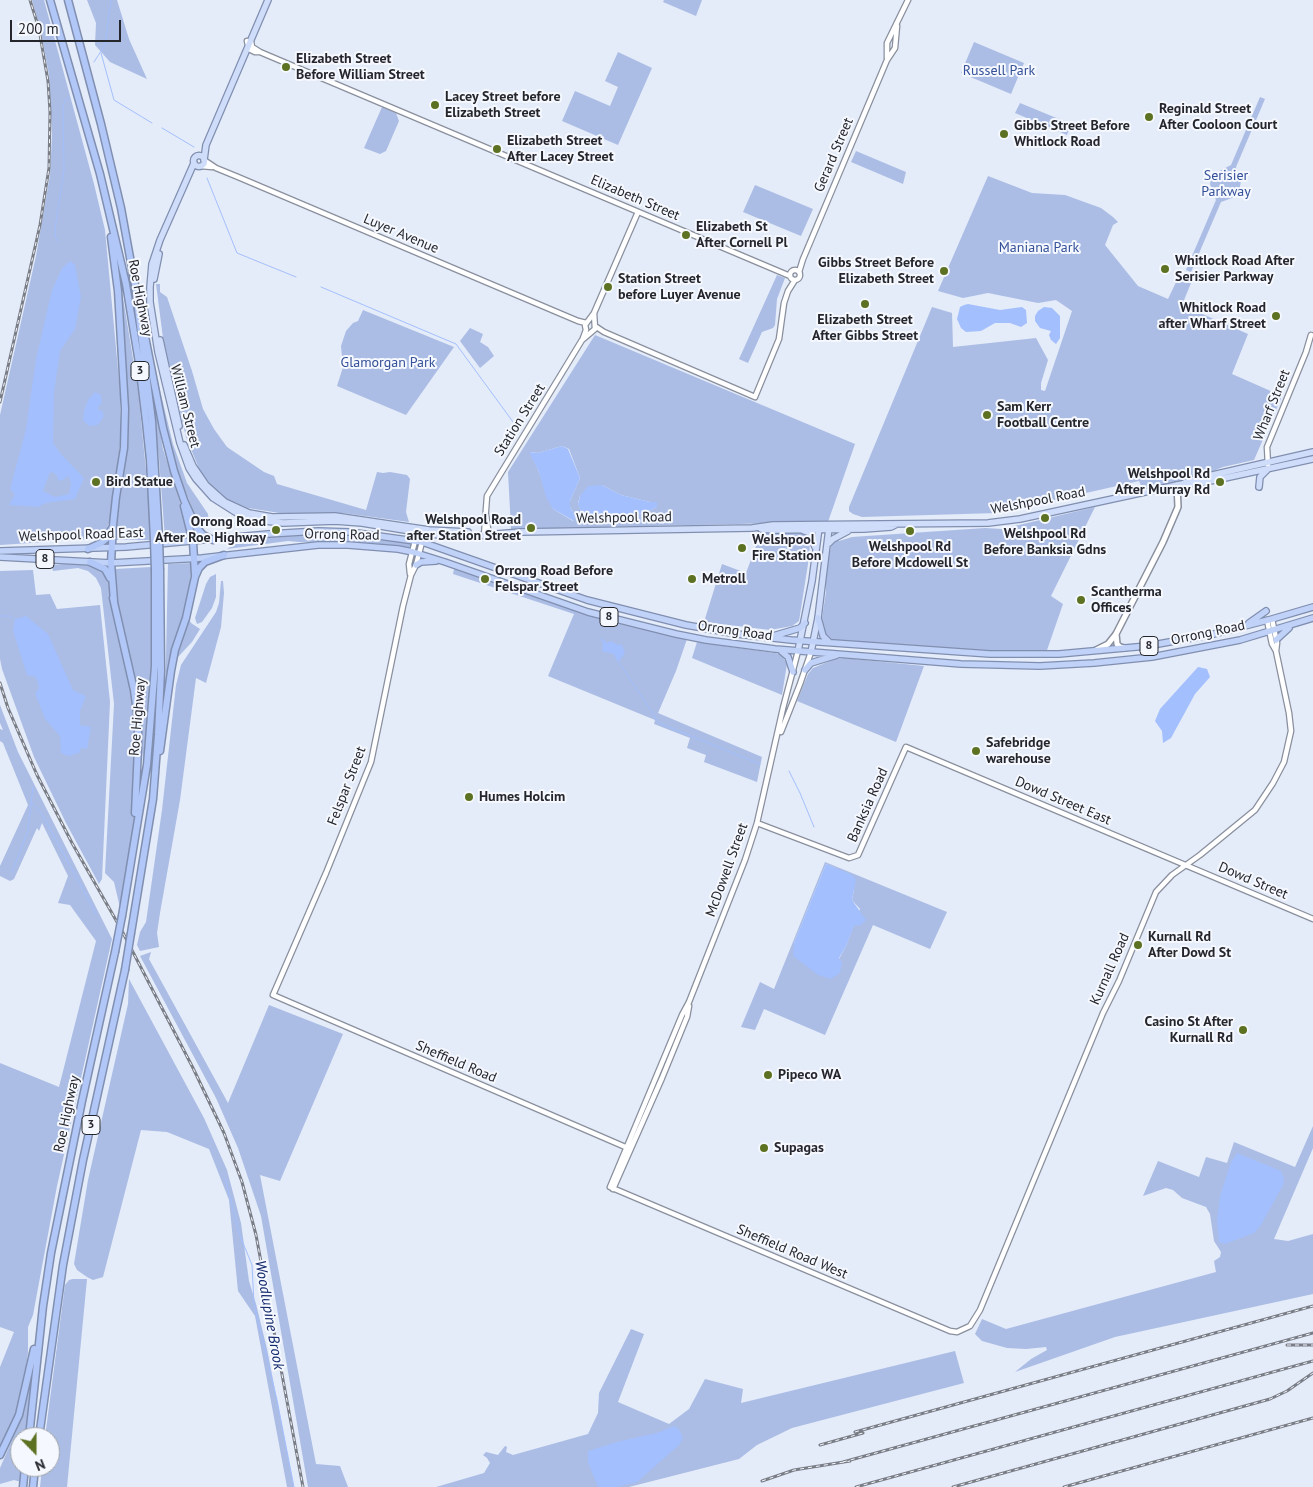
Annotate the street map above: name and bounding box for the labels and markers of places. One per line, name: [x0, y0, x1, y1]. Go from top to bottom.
place label: Elizabeth Street Before William Street: [296, 51, 425, 84]
marker: Elizabeth Street Before William Street: [280, 61, 292, 73]
place label: Lacey Street before Elizabeth Street: [445, 89, 560, 121]
marker: Lacey Street before Elizabeth Street: [429, 99, 441, 111]
place label: Reginald Street After Cooloon Court: [1159, 101, 1278, 134]
marker: Reginald Street After Cooloon Court: [1143, 111, 1155, 123]
place label: Gibbs Street Before Whitlock Road: [1014, 118, 1130, 150]
marker: Gibbs Street Before Whitlock Road: [998, 128, 1010, 140]
place label: Elizabeth Street After Lacey Street: [507, 133, 614, 166]
marker: Elizabeth Street After Lacey Street: [491, 143, 503, 155]
place label: Elizabeth St After Cornell Pl: [696, 219, 788, 252]
marker: Elizabeth St After Cornell Pl: [680, 229, 692, 241]
place label: Whitlock Road After Serisier Parkway: [1175, 253, 1294, 286]
place label: Gibbs Street Before Elizabeth Street: [818, 255, 934, 288]
marker: Whitlock Road After Serisier Parkway: [1159, 263, 1171, 275]
marker: Gibbs Street Before Elizabeth Street: [938, 265, 950, 277]
place label: Station Street before Luyer Avenue: [618, 271, 741, 304]
marker: Station Street before Luyer Avenue: [602, 281, 614, 293]
marker: Elizabeth Street After Gibbs Street: [859, 298, 871, 310]
place label: Whitlock Road after Wharf Street: [1158, 300, 1266, 332]
marker: Whitlock Road after Wharf Street: [1270, 310, 1282, 322]
place label: Elizabeth Street After Gibbs Street: [812, 312, 918, 344]
place label: Sam Kerr Football Centre: [997, 399, 1089, 432]
marker: Sam Kerr Football Centre: [981, 409, 993, 421]
place label: Welshpool Rd After Murray Rd: [1115, 466, 1210, 498]
place label: Bird Statue: [106, 474, 173, 490]
marker: Bird Statue: [90, 476, 102, 488]
marker: Welshpool Rd After Murray Rd: [1214, 476, 1226, 488]
place label: Welshpool Road after Station Street: [406, 512, 521, 544]
marker: Welshpool Rd Before Banksia Gdns: [1039, 512, 1051, 524]
place label: Orrong Road After Roe Highway: [155, 514, 266, 546]
marker: Welshpool Road after Station Street: [525, 522, 537, 534]
marker: Orrong Road After Roe Highway: [270, 524, 282, 536]
marker: Welshpool Rd Before Mcdowell St: [904, 525, 916, 537]
place label: Welshpool Rd Before Banksia Gdns: [984, 526, 1106, 558]
place label: Welshpool Fire Station: [752, 532, 821, 564]
place label: Welshpool Rd Before Mcdowell St: [852, 539, 968, 572]
marker: Welshpool Fire Station: [736, 542, 748, 554]
place label: Orrong Road Before Felspar Street: [495, 563, 613, 596]
place label: Metroll: [702, 571, 746, 587]
marker: Orrong Road Before Felspar Street: [479, 573, 491, 585]
marker: Metroll: [686, 573, 698, 585]
place label: Scantherma Offices: [1091, 584, 1162, 616]
marker: Scantherma Offices: [1075, 594, 1087, 606]
place label: Safebridge warehouse: [986, 735, 1051, 768]
marker: Safebridge warehouse: [970, 745, 982, 757]
place label: Humes Holcim: [479, 789, 565, 805]
marker: Humes Holcim: [463, 791, 475, 803]
place label: Kurnall Rd After Dowd St: [1148, 929, 1231, 962]
marker: Kurnall Rd After Dowd St: [1132, 939, 1144, 951]
place label: Casino St After Kurnall Rd: [1144, 1014, 1233, 1046]
marker: Casino St After Kurnall Rd: [1237, 1024, 1249, 1036]
place label: Pipeco WA: [778, 1067, 841, 1083]
marker: Pipeco WA: [762, 1069, 774, 1081]
place label: Supagas: [774, 1140, 824, 1156]
marker: Supagas: [758, 1142, 770, 1154]

